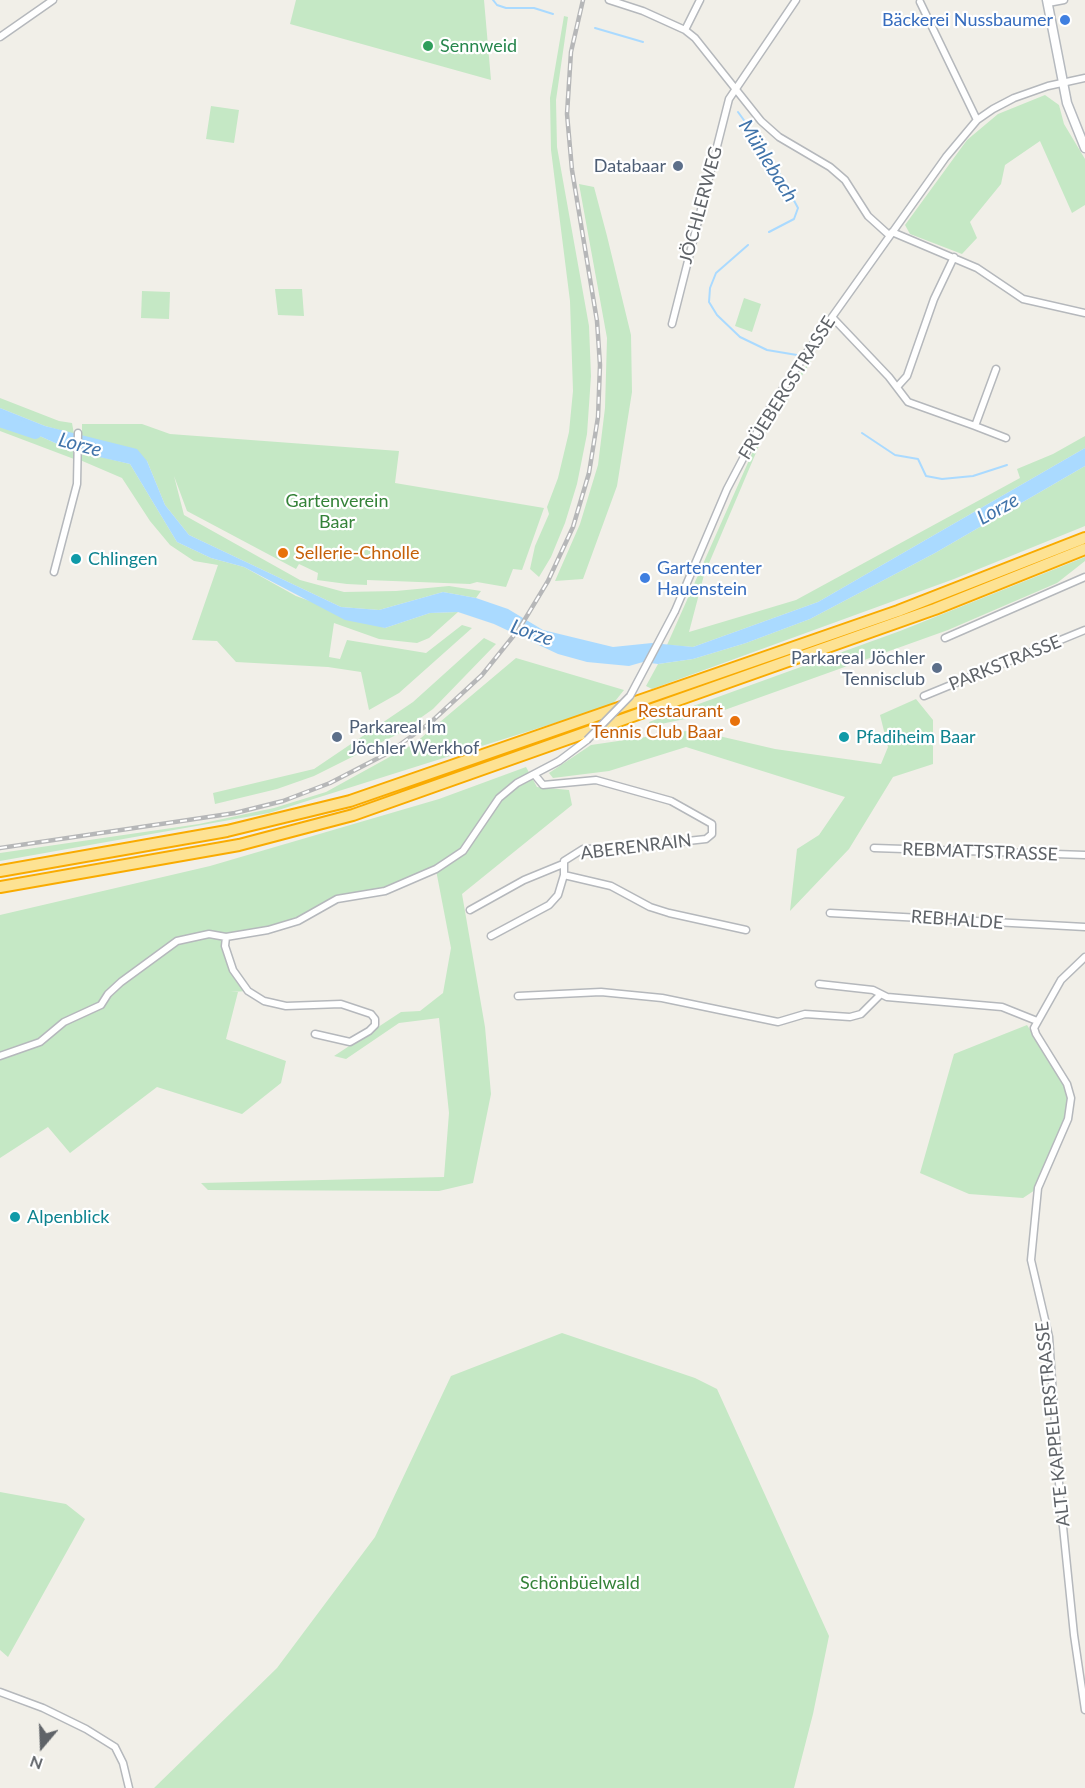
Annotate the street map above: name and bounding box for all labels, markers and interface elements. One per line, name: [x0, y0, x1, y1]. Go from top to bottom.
place label: Bäckerei Nussbaumer: [882, 9, 1053, 31]
marker: Bäckerei Nussbaumer: [1058, 13, 1072, 27]
place label: Sennweid: [440, 35, 517, 57]
marker: Sennweid: [421, 39, 435, 53]
water label: Mühlebach: [733, 115, 803, 207]
street label: JÖCHLERWEG: [675, 144, 727, 266]
place label: Databaar: [594, 155, 666, 177]
marker: Databaar: [671, 159, 685, 173]
street label: FRÜEBERGSTRASSE: [734, 312, 840, 464]
water label: Lorze: [56, 428, 104, 462]
water label: Lorze: [973, 488, 1023, 530]
park label: Gartenverein Baar: [286, 490, 388, 532]
place label: Sellerie-Chnolle: [295, 542, 420, 564]
marker: Sellerie-Chnolle: [276, 546, 290, 560]
place label: Chlingen: [88, 548, 157, 570]
marker: Chlingen: [69, 552, 83, 566]
place label: Gartencenter Hauenstein: [657, 557, 762, 600]
marker: Gartencenter Hauenstein: [638, 571, 652, 585]
water label: Lorze: [507, 615, 557, 651]
street label: PARKSTRASSE: [946, 631, 1064, 695]
place label: Parkareal Jöchler Tennisclub: [791, 647, 925, 690]
marker: Parkareal Jöchler Tennisclub: [930, 661, 944, 675]
place label: Restaurant Tennis Club Baar: [591, 700, 723, 742]
marker: Restaurant Tennis Club Baar: [728, 714, 742, 728]
place label: Parkareal Im Jöchler Werkhof: [349, 716, 479, 758]
place label: Pfadiheim Baar: [856, 726, 976, 748]
marker: Parkareal Im Jöchler Werkhof: [330, 730, 344, 744]
marker: Pfadiheim Baar: [837, 730, 851, 744]
street label: ABERENRAIN: [579, 829, 693, 865]
street label: REBMATTSTRASSE: [902, 838, 1058, 866]
street label: REBHALDE: [910, 906, 1004, 934]
place label: Alpenblick: [27, 1206, 109, 1228]
marker: Alpenblick: [8, 1210, 22, 1224]
street label: ALTE KAPPELERSTRASSE: [1031, 1320, 1075, 1528]
park label: Schönbüelwald: [520, 1572, 640, 1594]
north arrow: [12, 1716, 72, 1776]
text: N: [27, 1753, 45, 1774]

